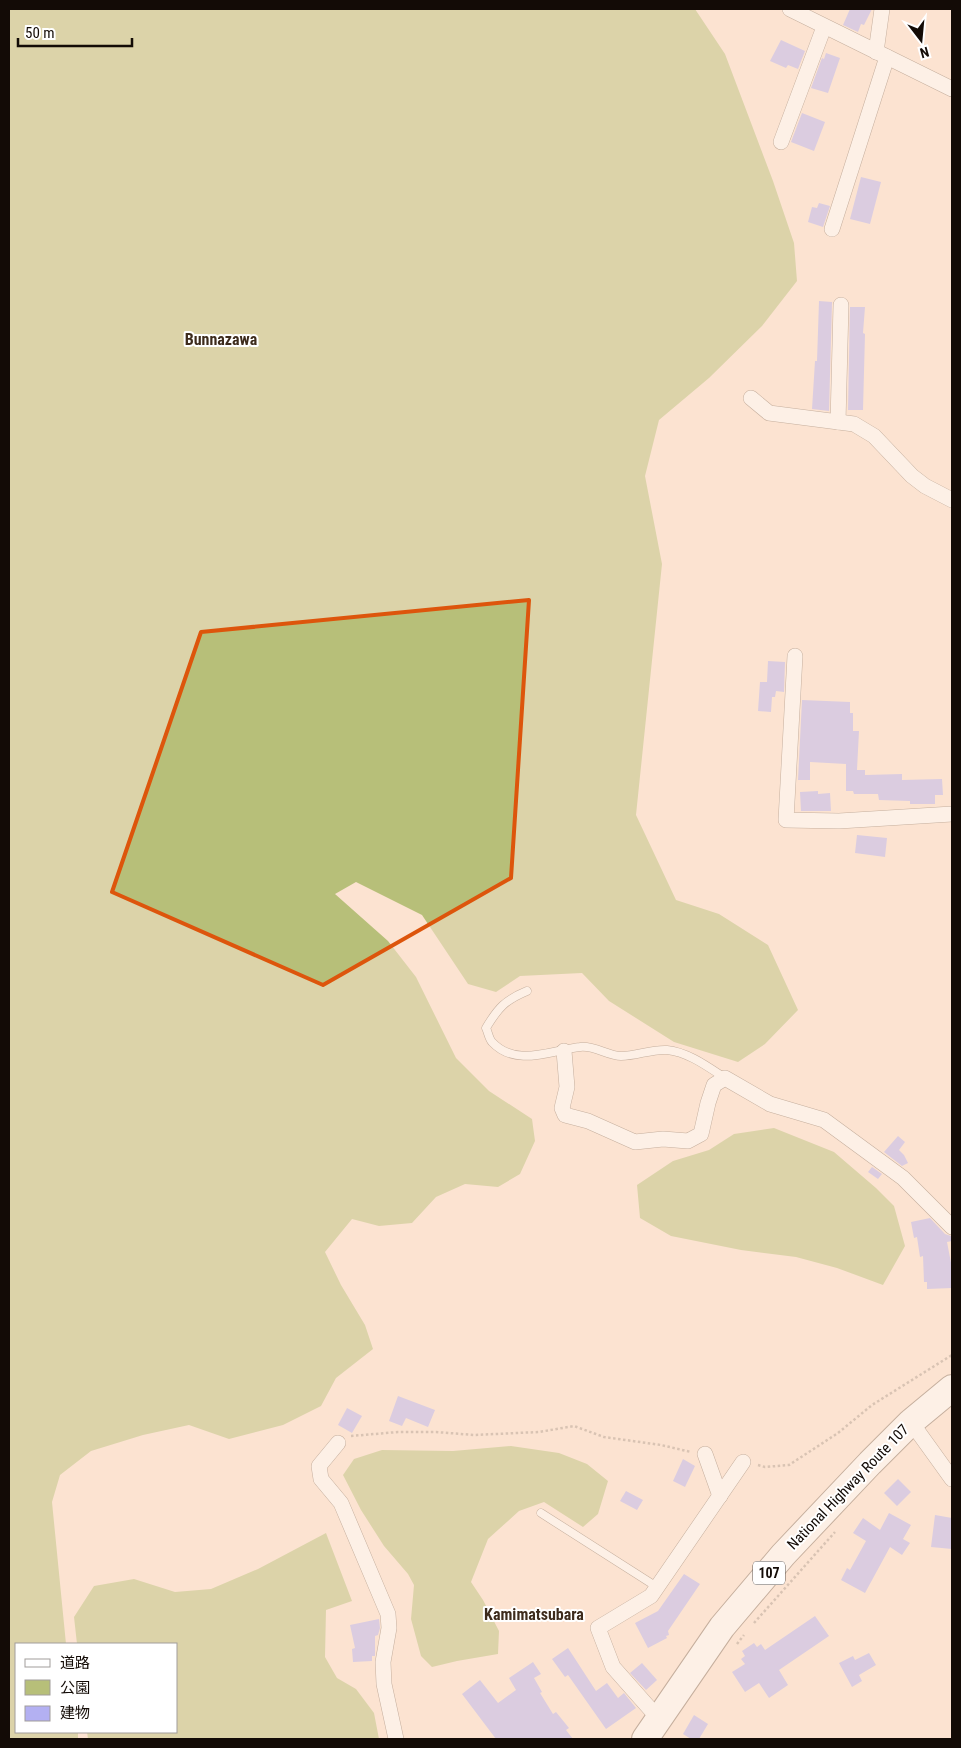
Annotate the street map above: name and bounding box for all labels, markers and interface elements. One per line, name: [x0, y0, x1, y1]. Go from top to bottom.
scale bar: [18, 15, 131, 47]
north arrow: [896, 15, 946, 65]
text: 50 m: [25, 24, 55, 42]
text: N: [918, 44, 931, 61]
district label: Bunnazawa: [185, 330, 258, 349]
street label: National Highway Route 107: [784, 1421, 912, 1553]
road number: 107: [753, 1562, 785, 1585]
district label: Kamimatsubara: [484, 1605, 584, 1624]
legend: [15, 1643, 178, 1733]
text: 道路: [60, 1654, 90, 1672]
text: 公園: [60, 1679, 90, 1697]
text: 建物: [60, 1704, 90, 1722]

